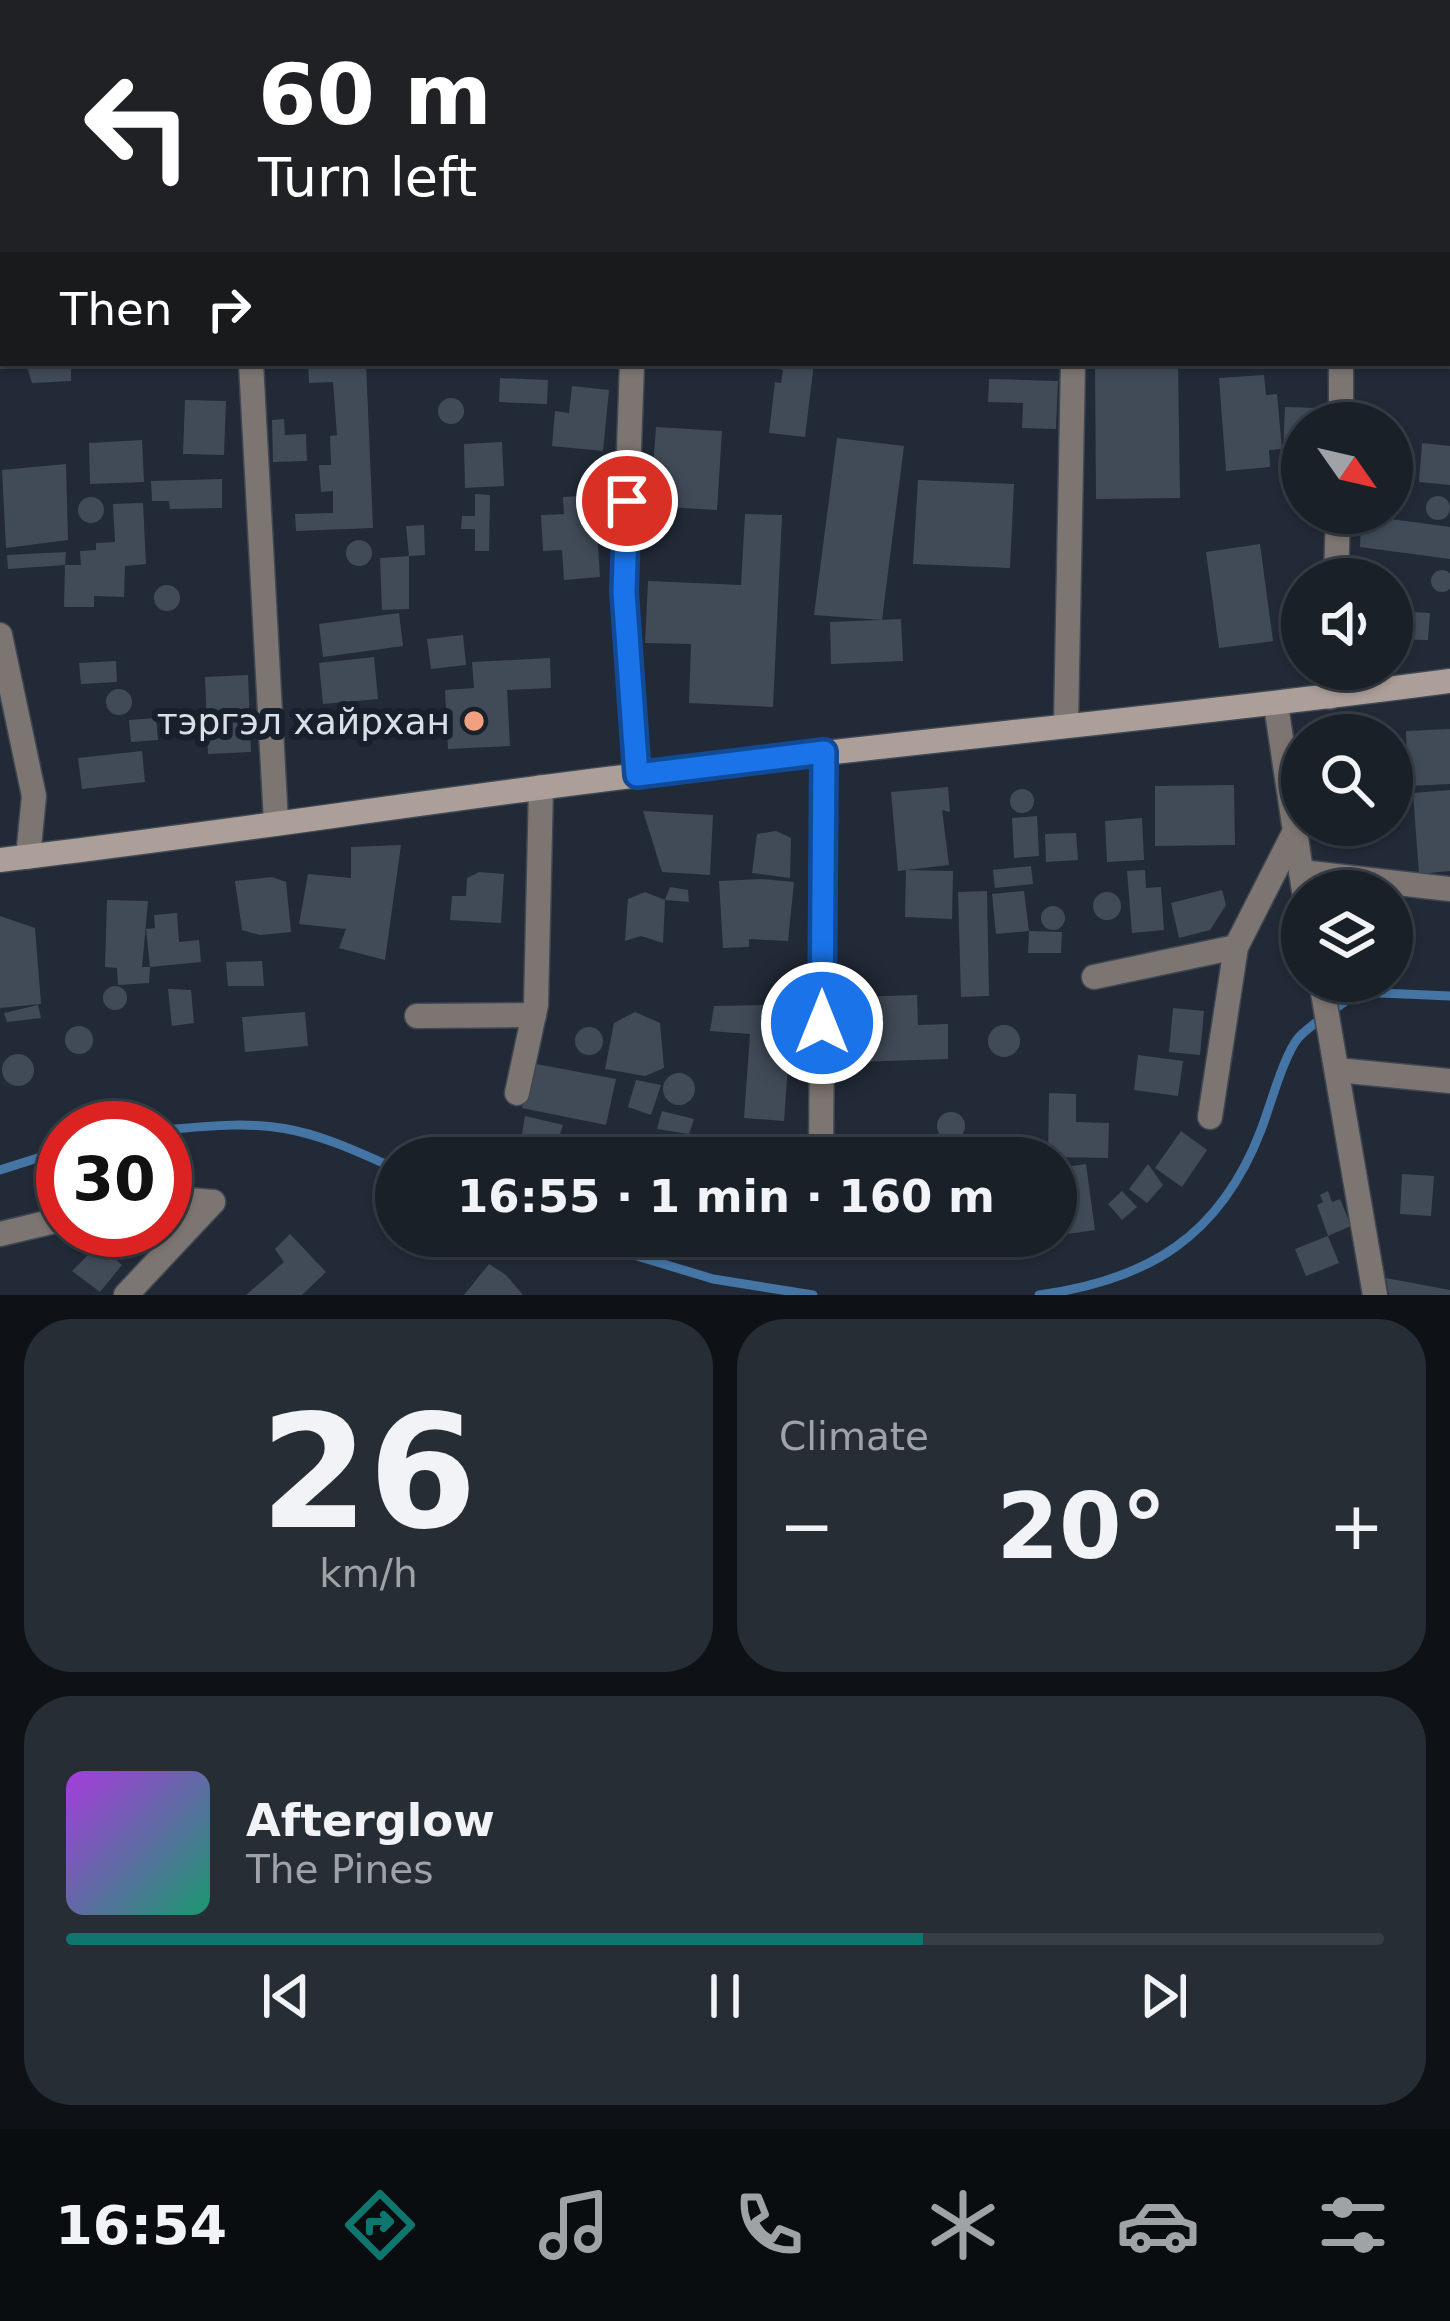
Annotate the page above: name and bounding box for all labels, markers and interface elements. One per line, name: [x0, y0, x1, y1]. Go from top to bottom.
text: 60 m: [258, 46, 492, 144]
icon: left: [60, 48, 216, 204]
text: Turn left: [258, 146, 477, 209]
icon: right: [196, 276, 262, 342]
text: Then: [60, 283, 172, 336]
north arrow: [1281, 402, 1413, 534]
map controls: [1281, 402, 1413, 1002]
pin: [576, 450, 678, 552]
icon: arrive: [594, 468, 660, 534]
button: sound: [1281, 558, 1413, 690]
place label: тэргэл хайрхан: [157, 701, 450, 742]
marker: тэргэл хайрхан: [461, 708, 487, 734]
button: search: [1281, 714, 1413, 846]
button: layers: [1281, 870, 1413, 1002]
position arrow: [759, 960, 885, 1086]
speed limit sign: 30: [36, 1101, 192, 1257]
text: 16:55 · 1 min · 160 m: [457, 1170, 995, 1223]
text: 26: [260, 1382, 477, 1564]
text: Climate: [779, 1414, 929, 1459]
text: 20°: [996, 1474, 1167, 1579]
text: −: [779, 1488, 834, 1565]
text: +: [1329, 1488, 1384, 1565]
text: km/h: [319, 1551, 418, 1596]
text: Afterglow: [246, 1794, 495, 1847]
text: The Pines: [246, 1847, 433, 1892]
icon: previous: [253, 1963, 319, 2029]
icon: pause: [692, 1963, 758, 2029]
icon: next: [1131, 1963, 1197, 2029]
icon: directions: [338, 2183, 422, 2267]
icon: music: [532, 2183, 616, 2267]
icon: phone: [727, 2183, 811, 2267]
icon: climate: [921, 2183, 1005, 2267]
icon: car: [1116, 2183, 1200, 2267]
icon: filters: [1311, 2183, 1395, 2267]
text: 16:54: [55, 2194, 227, 2257]

